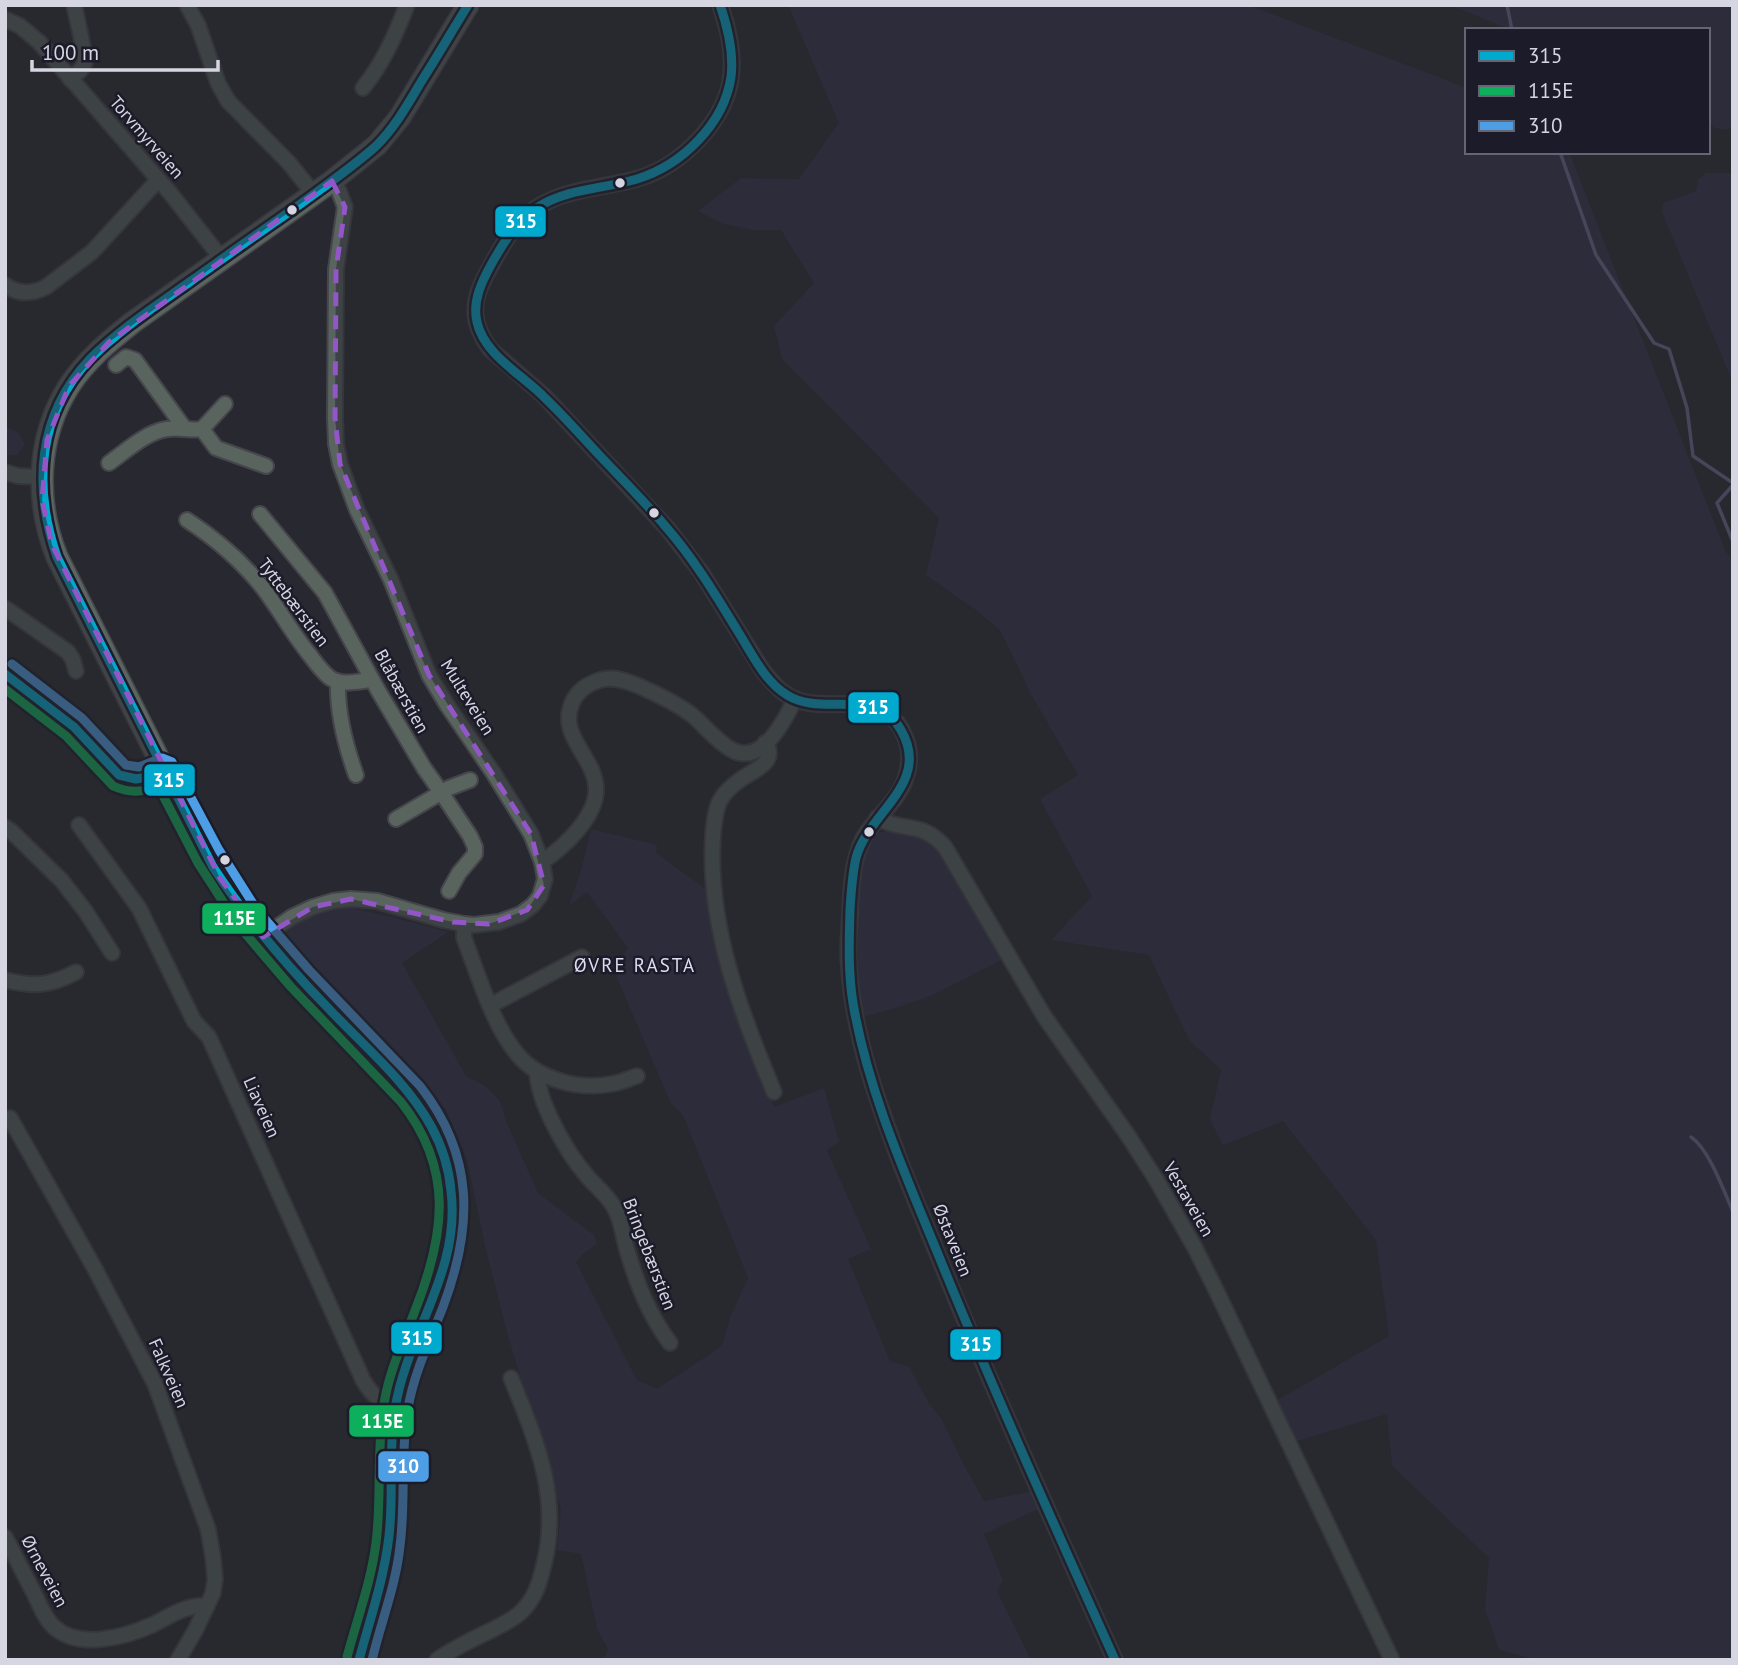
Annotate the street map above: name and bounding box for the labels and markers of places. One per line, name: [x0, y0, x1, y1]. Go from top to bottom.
unlabelled marker: [613, 176, 627, 190]
unlabelled marker: [285, 203, 299, 217]
unlabelled marker: [647, 506, 661, 520]
unlabelled marker: [862, 825, 876, 839]
unlabelled marker: [218, 853, 232, 867]

